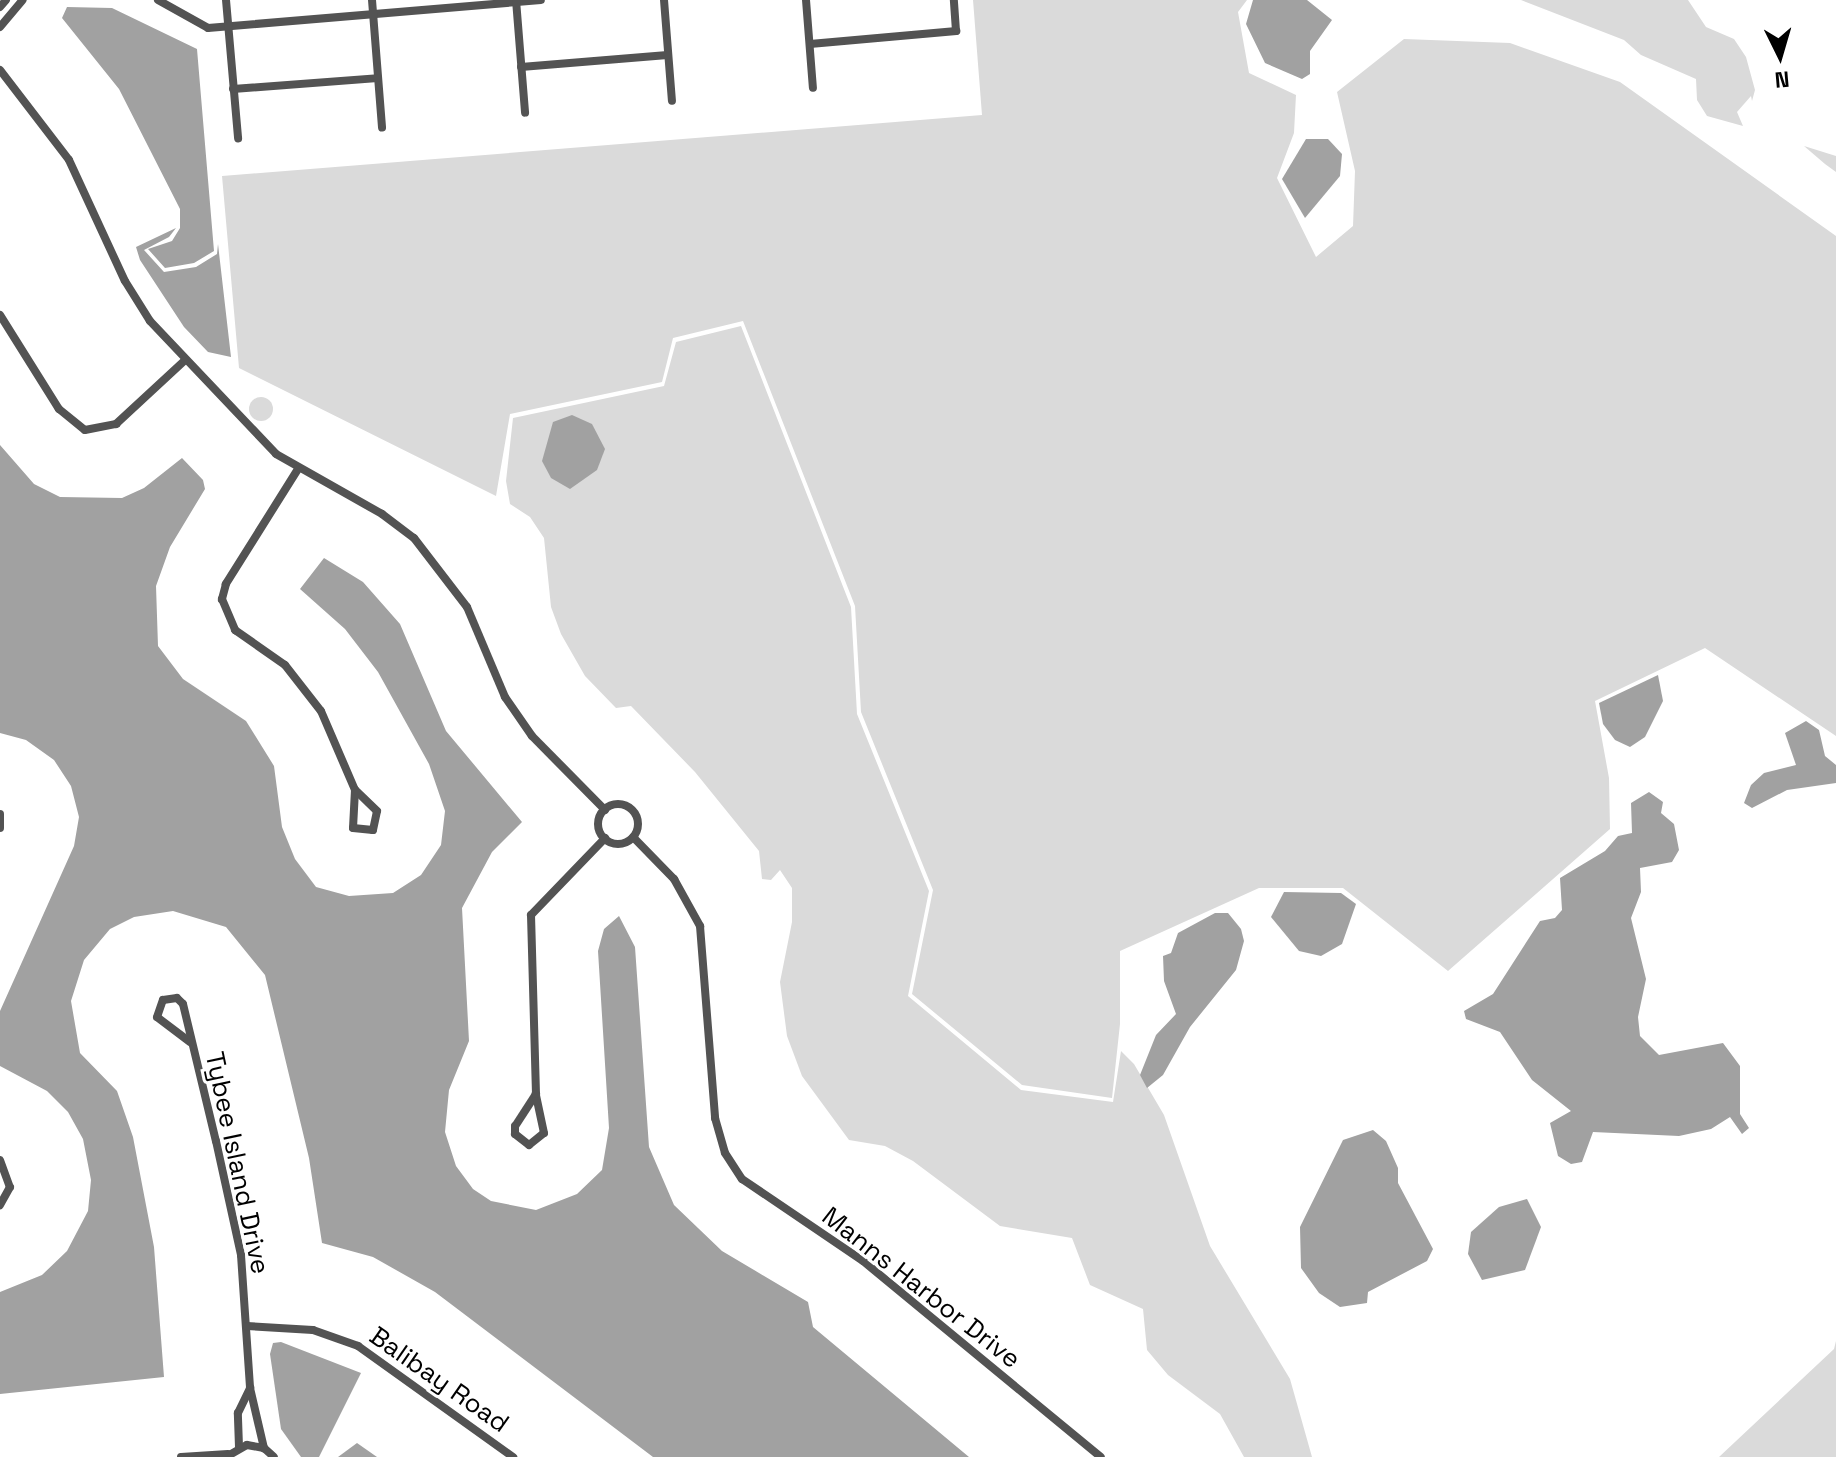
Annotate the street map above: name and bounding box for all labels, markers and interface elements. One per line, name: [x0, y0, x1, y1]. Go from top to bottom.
north arrow: [1740, 16, 1820, 96]
text: N: [1774, 65, 1791, 94]
street label: Tybee Island Drive: [198, 1049, 276, 1277]
street label: Manns Harbor Drive: [816, 1201, 1026, 1375]
street label: Balibay Road: [363, 1321, 515, 1439]

